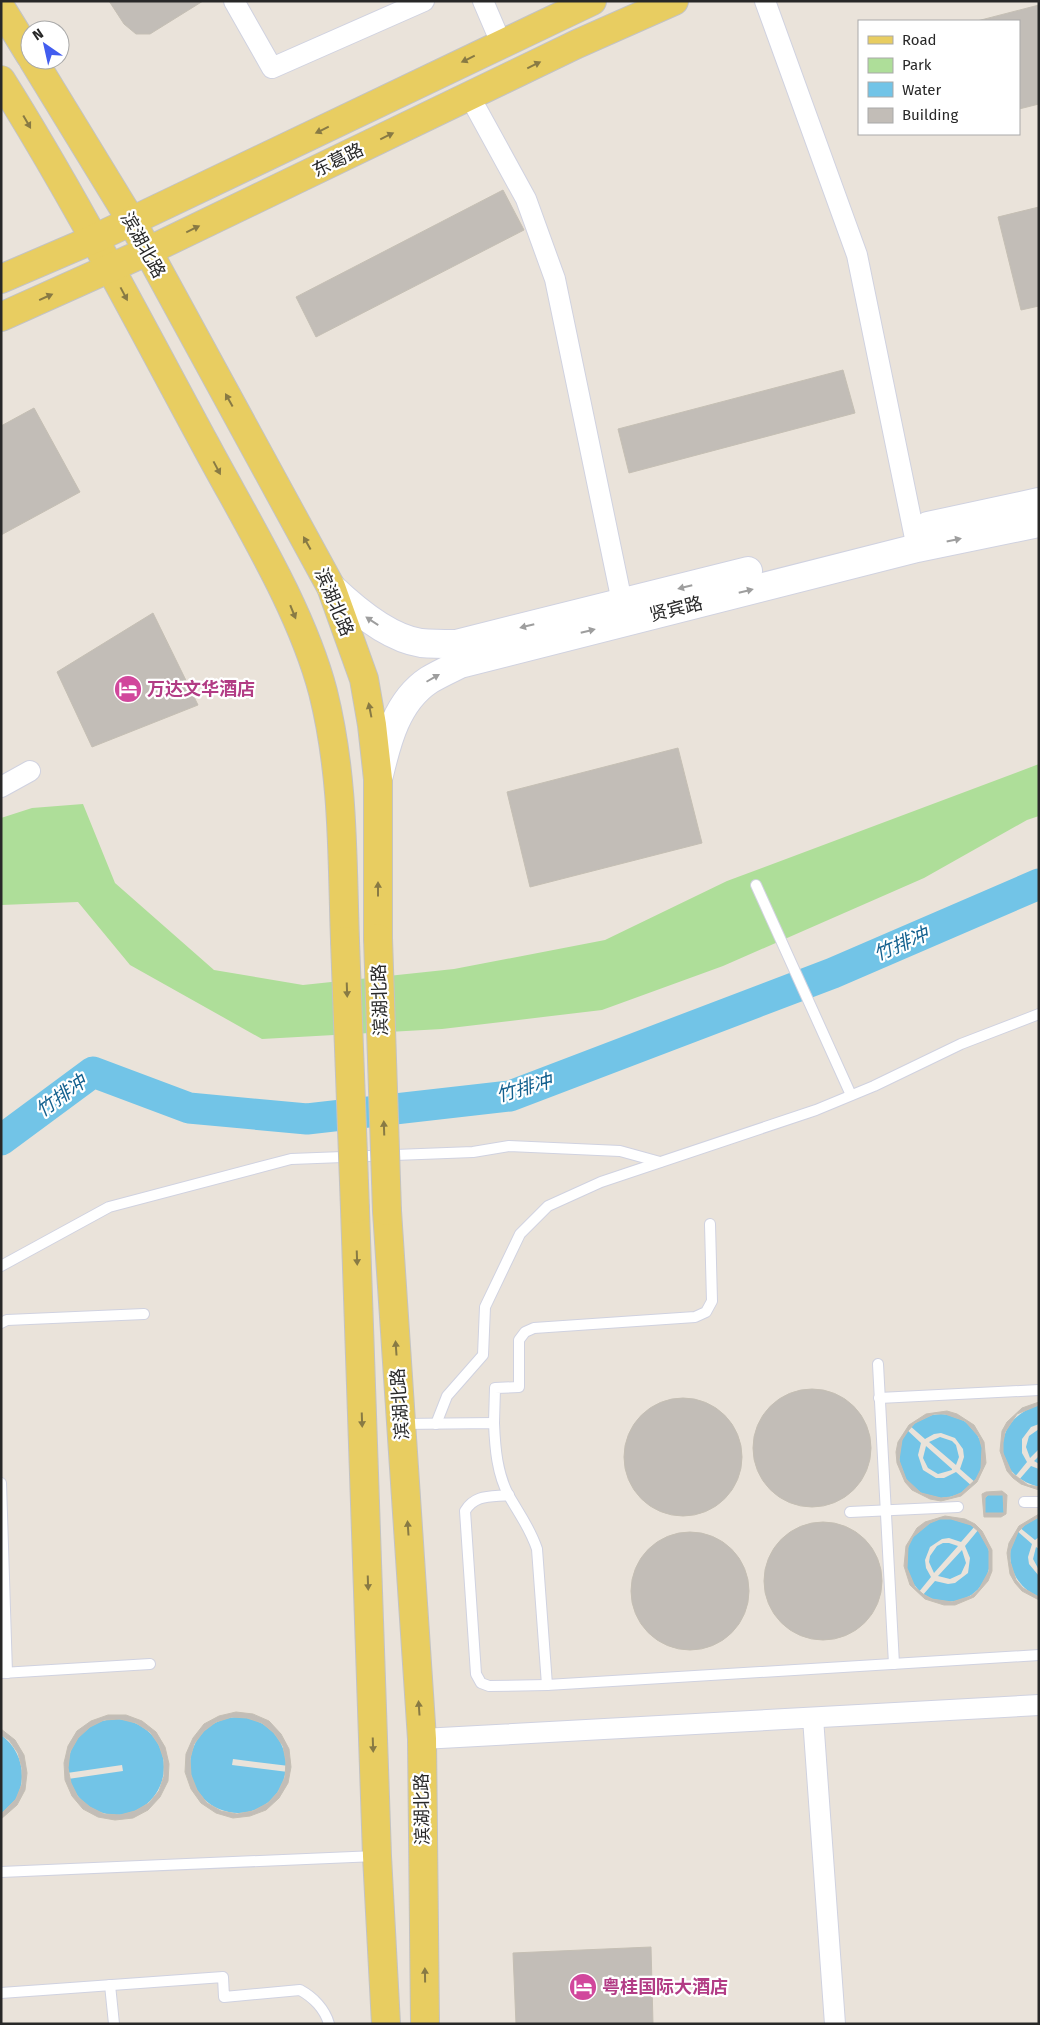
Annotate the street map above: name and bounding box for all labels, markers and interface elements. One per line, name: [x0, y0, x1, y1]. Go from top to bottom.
north arrow: [20, 20, 70, 70]
legend: [858, 20, 1020, 135]
text: N: [29, 25, 47, 44]
text: Road: [902, 31, 937, 49]
one-way arrow: [461, 55, 475, 63]
text: Park: [902, 56, 932, 74]
one-way arrow: [526, 61, 541, 70]
text: Water: [902, 81, 941, 99]
text: Building: [902, 106, 958, 124]
one-way arrow: [22, 115, 31, 129]
one-way arrow: [315, 126, 329, 134]
one-way arrow: [380, 132, 394, 140]
street label: 东葛路: [309, 138, 367, 182]
street label: 滨湖北路: [116, 208, 170, 282]
one-way arrow: [186, 225, 201, 233]
one-way arrow: [120, 287, 128, 301]
one-way arrow: [39, 293, 53, 301]
one-way arrow: [224, 393, 233, 407]
one-way arrow: [213, 461, 221, 475]
one-way arrow: [302, 536, 311, 549]
one-way arrow: [947, 536, 962, 544]
street label: 滨湖北路: [310, 565, 358, 639]
one-way arrow: [678, 583, 693, 591]
one-way arrow: [738, 587, 753, 595]
street label: 贤宾路: [647, 592, 705, 626]
one-way arrow: [290, 604, 297, 619]
one-way arrow: [366, 616, 379, 625]
one-way arrow: [520, 622, 535, 630]
one-way arrow: [581, 627, 596, 635]
hotel icon: 万达文华酒店: [113, 674, 143, 704]
one-way arrow: [427, 674, 440, 683]
place label: 万达文华酒店: [147, 678, 255, 700]
one-way arrow: [365, 702, 373, 718]
one-way arrow: [374, 881, 382, 897]
water label: 竹排冲: [870, 921, 934, 966]
street label: 滨湖北路: [368, 964, 392, 1036]
one-way arrow: [343, 982, 351, 998]
water label: 竹排冲: [31, 1069, 92, 1122]
water label: 竹排冲: [493, 1069, 556, 1107]
one-way arrow: [380, 1119, 388, 1135]
one-way arrow: [353, 1250, 361, 1266]
one-way arrow: [392, 1340, 400, 1356]
street label: 滨湖北路: [387, 1367, 413, 1441]
one-way arrow: [358, 1413, 366, 1429]
one-way arrow: [403, 1520, 411, 1536]
one-way arrow: [364, 1575, 372, 1591]
one-way arrow: [415, 1699, 423, 1715]
one-way arrow: [370, 1737, 378, 1753]
street label: 滨湖北路: [410, 1773, 434, 1845]
one-way arrow: [421, 1967, 429, 1983]
hotel icon: 粤桂国际大酒店: [568, 1972, 598, 2002]
place label: 粤桂国际大酒店: [602, 1976, 728, 1998]

